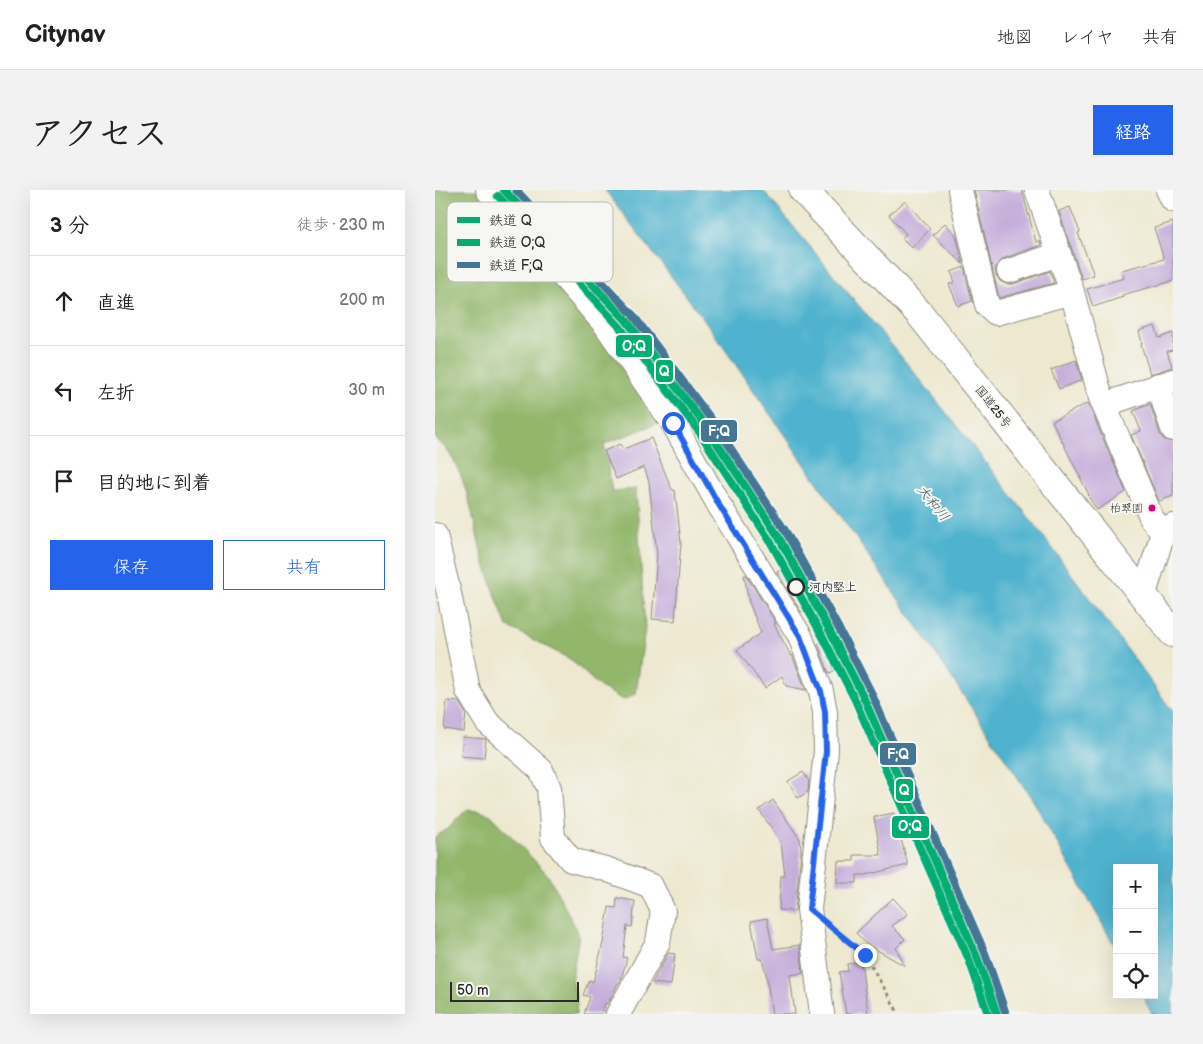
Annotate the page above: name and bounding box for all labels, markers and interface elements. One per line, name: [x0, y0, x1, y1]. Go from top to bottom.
text: Citynav: [25, 20, 106, 49]
text: 地図: [997, 27, 1033, 48]
text: レイヤ: [1061, 27, 1114, 48]
text: 共有: [1142, 27, 1178, 48]
button: 経路: [1093, 105, 1173, 155]
text: アクセス: [30, 113, 168, 156]
legend: [447, 202, 613, 282]
text: 鉄道 Q: [489, 212, 532, 229]
text: 3 分: [50, 213, 89, 238]
text: 徒歩 · 230 m: [297, 216, 385, 235]
text: 鉄道 O;Q: [489, 234, 545, 251]
text: 鉄道 F;Q: [489, 257, 543, 274]
icon: ahead: [50, 287, 78, 315]
text: 200 m: [339, 291, 385, 310]
text: 直進: [97, 292, 135, 315]
line badge: O;Q: [615, 334, 653, 358]
text: O;Q: [622, 338, 646, 355]
line badge: Q: [655, 359, 674, 383]
text: Q: [659, 363, 670, 380]
icon: left: [50, 377, 78, 405]
text: 30 m: [348, 381, 385, 400]
text: 左折: [97, 382, 135, 405]
street label: 国道25号: [972, 383, 1014, 431]
route start: [662, 412, 685, 435]
line badge: F;Q: [700, 419, 738, 443]
text: F;Q: [708, 423, 730, 440]
icon: arrive: [50, 467, 78, 495]
text: 目的地に到着: [97, 472, 211, 495]
water label: 大和川: [913, 481, 953, 525]
place label: 柏翠園: [1110, 502, 1143, 515]
marker: 柏翠園: [1147, 503, 1157, 513]
button: 保存: [50, 540, 213, 590]
button: 共有: [223, 540, 385, 590]
marker: 河内堅上: [787, 578, 805, 596]
place label: 河内堅上: [809, 580, 857, 595]
line badge: F;Q: [879, 742, 917, 766]
text: F;Q: [887, 746, 909, 763]
line badge: Q: [895, 778, 914, 802]
text: Q: [899, 782, 910, 799]
line badge: O;Q: [891, 815, 930, 839]
text: O;Q: [898, 818, 922, 835]
map controls: [1113, 864, 1158, 999]
button: +: [1113, 864, 1158, 909]
button: −: [1113, 909, 1158, 954]
route end: [854, 944, 877, 967]
button: locate: [1113, 954, 1158, 999]
scale bar: [450, 979, 579, 1002]
text: 50 m: [457, 982, 489, 999]

